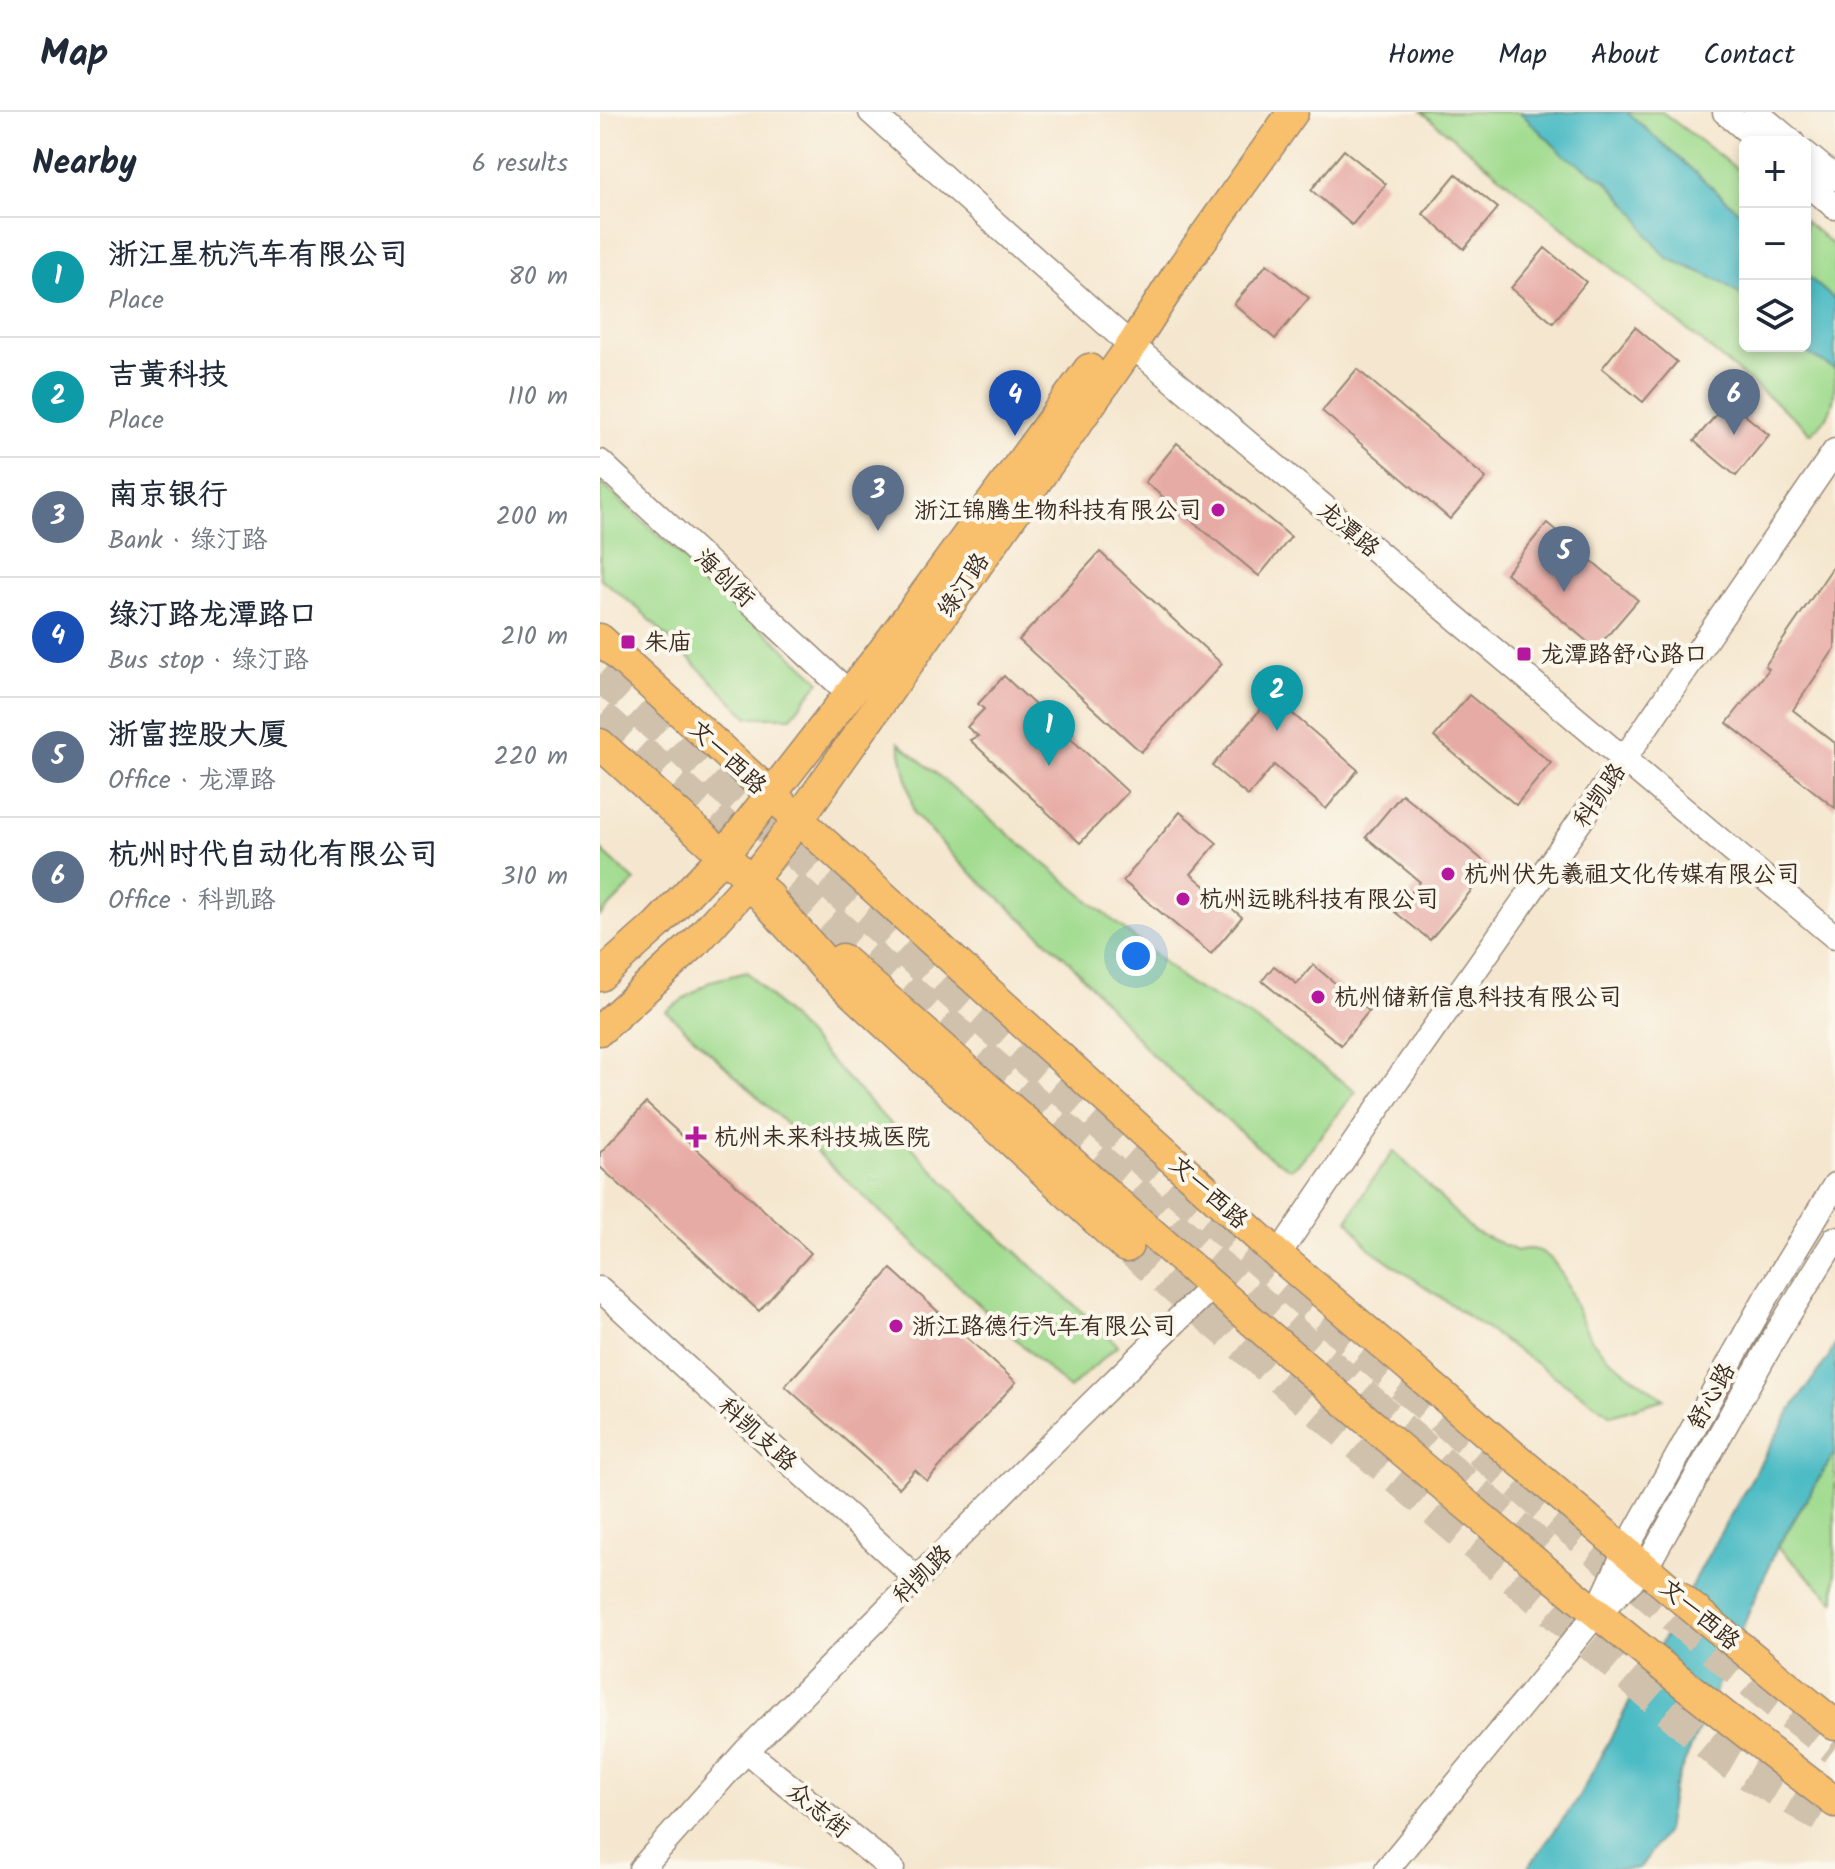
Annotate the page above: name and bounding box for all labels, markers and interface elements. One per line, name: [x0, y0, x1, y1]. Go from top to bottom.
text: Map: [40, 25, 109, 85]
text: Home: [1388, 33, 1454, 78]
text: Map: [1498, 33, 1547, 78]
text: About: [1591, 33, 1659, 78]
text: Contact: [1703, 33, 1795, 78]
map controls: [1739, 136, 1811, 352]
button: +: [1739, 136, 1811, 208]
text: Nearby: [32, 137, 137, 191]
text: 6 results: [472, 143, 568, 185]
button: −: [1739, 208, 1811, 280]
text: 浙江星杭汽车有限公司: [108, 232, 408, 280]
text: 1: [54, 256, 62, 298]
text: 80 m: [508, 256, 568, 298]
text: Place: [108, 280, 164, 322]
button: layers: [1739, 280, 1811, 352]
text: 吉黄科技: [108, 352, 228, 400]
pin: 6: [1708, 369, 1760, 435]
pin: 4: [989, 370, 1041, 436]
text: 2: [50, 376, 66, 418]
text: 110 m: [508, 376, 568, 418]
text: Place: [108, 400, 164, 442]
pin: 3: [852, 465, 904, 531]
text: 南京银行: [108, 472, 228, 520]
place label: 浙江锦腾生物科技有限公司: [914, 492, 1202, 531]
street label: 龙潭路: [1308, 492, 1388, 568]
text: 3: [51, 496, 65, 538]
text: 200 m: [496, 496, 568, 538]
marker: 浙江锦腾生物科技有限公司: [1209, 501, 1227, 519]
text: Bank · 绿汀路: [108, 520, 268, 562]
pin: 5: [1538, 526, 1590, 592]
street label: 海创街: [684, 540, 764, 618]
street label: 绿汀路: [928, 545, 1001, 627]
text: 绿汀路龙潭路口: [108, 592, 318, 640]
text: 4: [51, 616, 65, 658]
text: 210 m: [501, 616, 568, 658]
place label: 朱庙: [644, 624, 692, 663]
marker: 朱庙: [619, 633, 637, 651]
place label: 龙潭路舒心路口: [1540, 636, 1708, 675]
text: Bus stop · 绿汀路: [108, 640, 309, 682]
marker: 龙潭路舒心路口: [1515, 645, 1533, 663]
pin: 2: [1251, 665, 1303, 731]
pin: 1: [1023, 700, 1075, 766]
street label: 文一西路: [679, 711, 775, 805]
text: 浙富控股大厦: [108, 712, 288, 760]
text: 5: [51, 736, 65, 778]
text: 220 m: [494, 736, 568, 778]
street label: 科凯路: [1564, 755, 1637, 837]
text: Office · 龙潭路: [108, 760, 276, 802]
text: 杭州时代自动化有限公司: [108, 832, 438, 880]
text: 6: [51, 856, 65, 898]
text: 310 m: [501, 856, 568, 898]
place label: 杭州伏先羲祖文化传媒有限公司: [1464, 856, 1800, 895]
marker: 杭州伏先羲祖文化传媒有限公司: [1439, 865, 1457, 883]
text: Office · 科凯路: [108, 880, 276, 922]
place label: 杭州远眺科技有限公司: [1199, 881, 1439, 920]
marker: 杭州远眺科技有限公司: [1174, 890, 1192, 908]
your location: [1116, 936, 1156, 976]
place label: 杭州储新信息科技有限公司: [1334, 979, 1622, 1018]
marker: 杭州储新信息科技有限公司: [1309, 988, 1327, 1006]
place label: 杭州未来科技城医院: [714, 1119, 930, 1158]
marker: 杭州未来科技城医院: [685, 1126, 707, 1148]
street label: 文一西路: [1159, 1147, 1257, 1240]
place label: 浙江路德行汽车有限公司: [912, 1308, 1176, 1347]
marker: 浙江路德行汽车有限公司: [887, 1317, 905, 1335]
street label: 舒心路: [1678, 1356, 1747, 1438]
street label: 科凯支路: [708, 1389, 806, 1482]
street label: 科凯路: [884, 1536, 962, 1614]
street label: 文一西路: [1650, 1569, 1748, 1661]
street label: 众志街: [778, 1773, 858, 1849]

